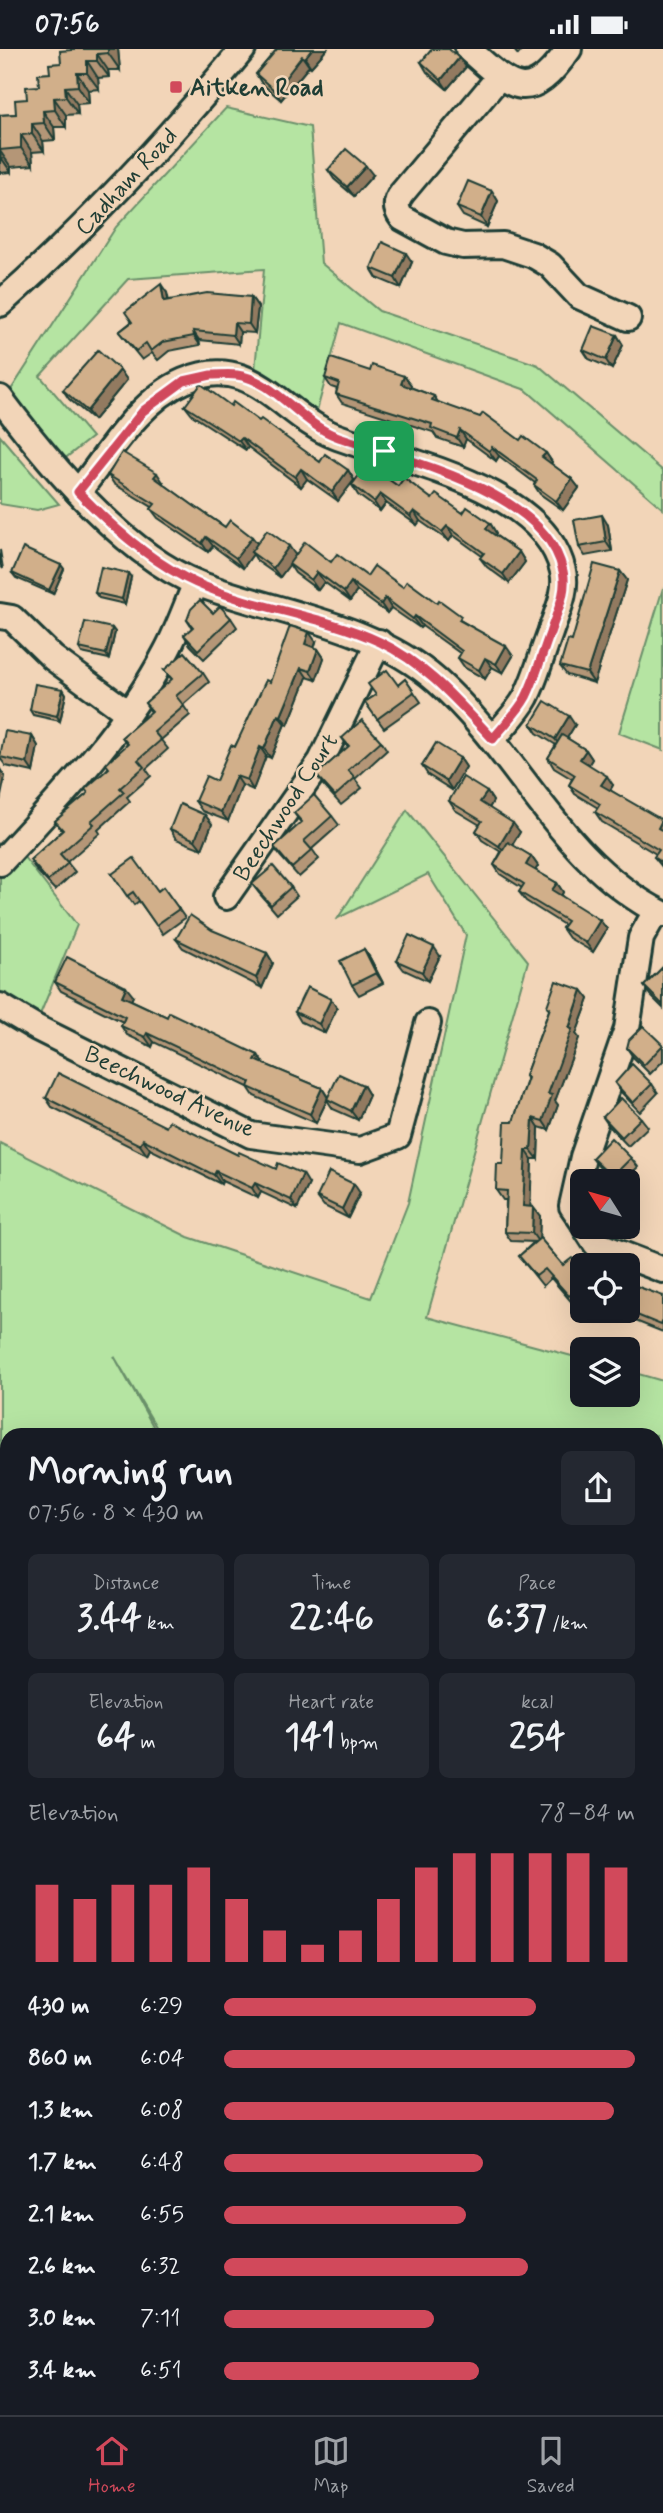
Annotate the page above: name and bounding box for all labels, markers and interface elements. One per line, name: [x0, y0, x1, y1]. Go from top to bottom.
text: 07:56: [35, 8, 100, 42]
place label: Aitken Road: [190, 73, 324, 104]
marker: Aitken Road: [168, 79, 184, 95]
street label: Cadham Road: [69, 121, 185, 243]
pin: [354, 421, 414, 481]
icon: arrive: [365, 432, 403, 470]
street label: Beechwood Court: [227, 728, 346, 888]
street label: Beechwood Avenue: [79, 1039, 260, 1146]
north arrow: [570, 1169, 640, 1239]
map controls: [570, 1169, 640, 1407]
button: locate: [570, 1253, 640, 1323]
button: layers: [570, 1337, 640, 1407]
text: Morning run: [28, 1448, 233, 1497]
button: share: [561, 1451, 635, 1525]
text: 07:56 · 8 × 430 m: [28, 1499, 204, 1529]
text: Distance: [92, 1571, 159, 1596]
text: Time: [312, 1571, 351, 1596]
text: Pace: [518, 1571, 556, 1596]
text: 3.44: [77, 1596, 142, 1642]
text: 22:46: [289, 1596, 374, 1642]
text: 6:37: [486, 1596, 547, 1642]
text: km: [142, 1611, 175, 1636]
text: /km: [547, 1611, 588, 1636]
text: Elevation: [88, 1690, 163, 1715]
text: Heart rate: [289, 1690, 374, 1715]
text: kcal: [521, 1690, 553, 1715]
text: 64: [96, 1715, 135, 1761]
text: 141: [285, 1715, 335, 1761]
text: 254: [509, 1715, 565, 1761]
text: m: [135, 1730, 156, 1755]
text: bpm: [335, 1730, 378, 1755]
text: Elevation: [28, 1799, 119, 1829]
text: 78–84 m: [539, 1799, 635, 1829]
text: 430 m: [28, 1992, 89, 2022]
text: 6:29: [140, 1992, 183, 2022]
text: 860 m: [28, 2044, 92, 2074]
text: 6:04: [140, 2044, 185, 2074]
text: 1.3 km: [28, 2096, 93, 2126]
text: 6:08: [140, 2096, 183, 2126]
text: 1.7 km: [28, 2148, 97, 2178]
text: 6:48: [140, 2148, 184, 2178]
text: 2.1 km: [28, 2200, 94, 2230]
text: 6:55: [140, 2200, 184, 2230]
text: 2.6 km: [28, 2252, 96, 2282]
text: 6:32: [140, 2252, 180, 2282]
text: 3.0 km: [28, 2304, 96, 2334]
text: 7:11: [140, 2304, 180, 2334]
text: 3.4 km: [28, 2356, 96, 2386]
text: 6:51: [140, 2356, 182, 2386]
tab: Home: [88, 2432, 136, 2499]
tab: Map: [312, 2432, 350, 2499]
tab: Saved: [527, 2432, 575, 2499]

